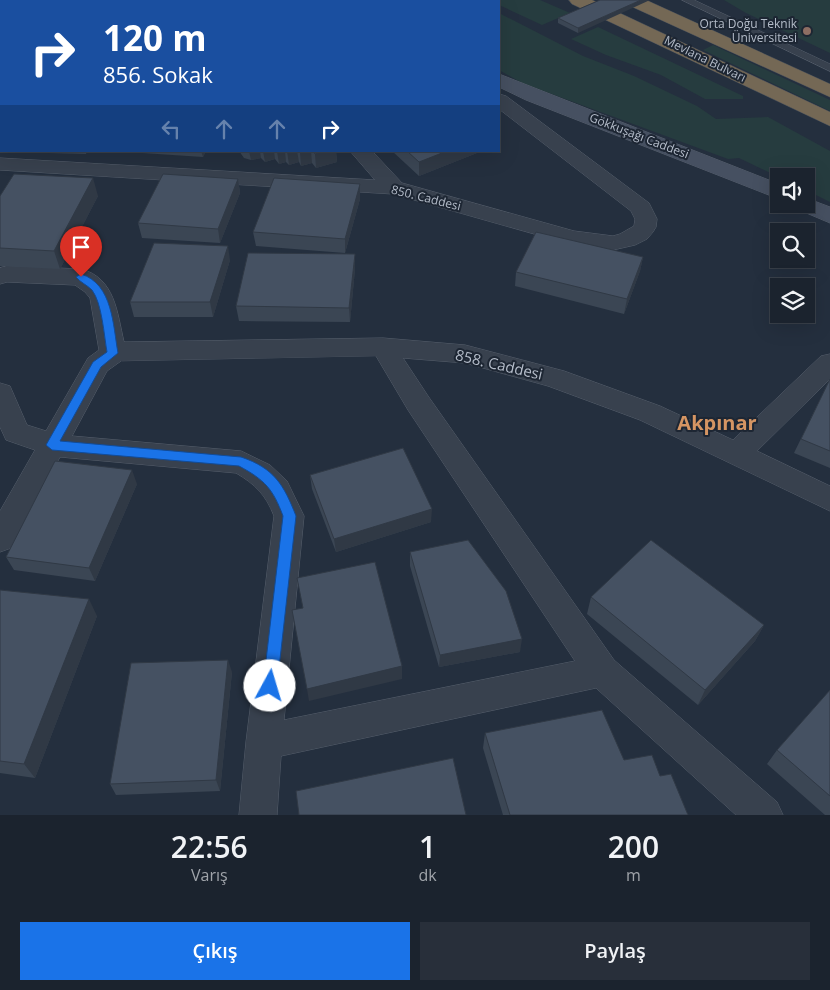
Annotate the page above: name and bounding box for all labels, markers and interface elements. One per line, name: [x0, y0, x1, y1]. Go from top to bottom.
text: 120 m: [103, 14, 207, 61]
place label: Orta Doğu Teknik Üniversitesi: [699, 15, 798, 46]
icon: right: [20, 20, 85, 85]
marker: Orta Doğu Teknik Üniversitesi: [801, 25, 813, 37]
street label: Mevlana Bulvarı: [661, 31, 749, 86]
text: 856. Sokak: [103, 59, 213, 89]
street label: Gökkuşağı Caddesi: [587, 109, 691, 162]
icon: left: [157, 115, 185, 143]
icon: ahead: [210, 115, 238, 143]
icon: ahead: [263, 115, 291, 143]
icon: right: [316, 115, 344, 143]
map controls: [770, 168, 815, 323]
button: sound: [770, 168, 815, 213]
street label: 850. Caddesi: [389, 181, 463, 214]
button: search: [770, 223, 815, 268]
pin: [60, 226, 102, 277]
icon: arrive: [67, 233, 95, 261]
button: layers: [770, 278, 815, 323]
street label: 858. Caddesi: [454, 344, 545, 384]
district label: Akpınar: [677, 409, 757, 436]
position arrow: [243, 659, 295, 711]
text: 22:56: [171, 826, 248, 867]
text: 1: [419, 826, 436, 867]
text: 200: [608, 826, 659, 867]
text: Varış: [191, 864, 228, 886]
text: dk: [419, 864, 437, 886]
text: m: [626, 864, 641, 886]
button: Çıkış: [20, 922, 410, 980]
button: Paylaş: [420, 922, 810, 980]

